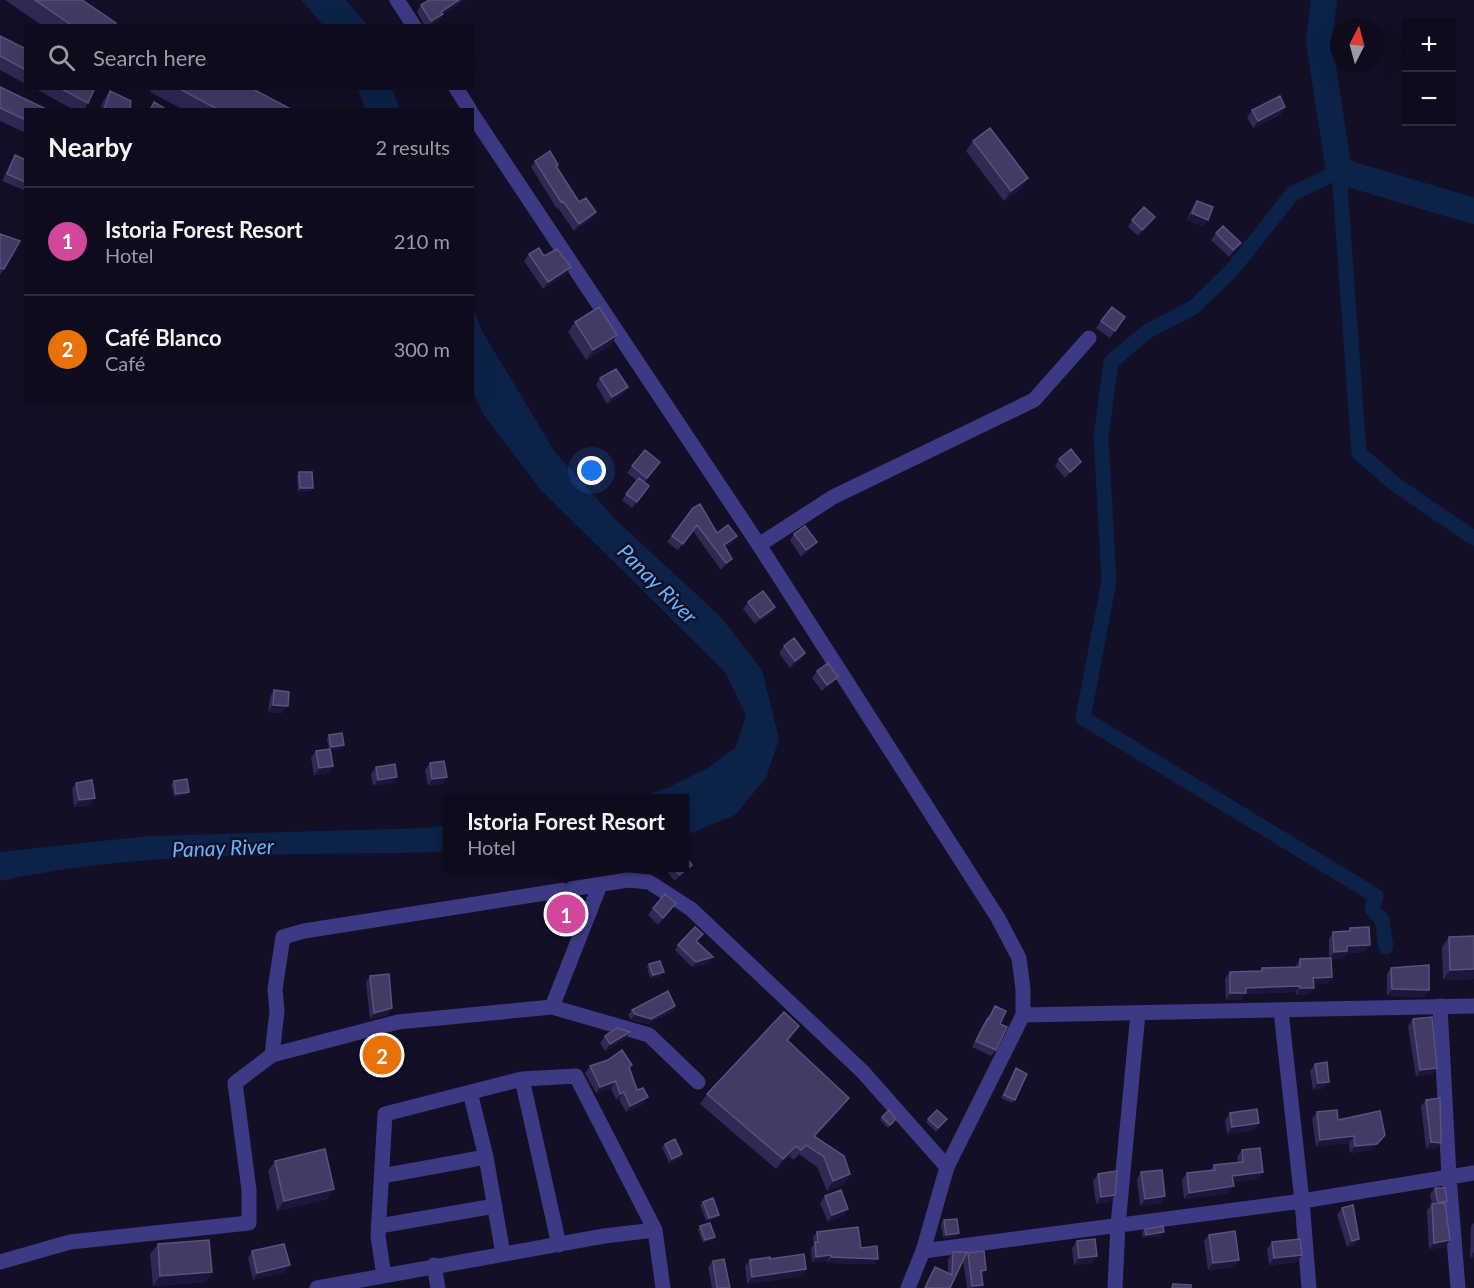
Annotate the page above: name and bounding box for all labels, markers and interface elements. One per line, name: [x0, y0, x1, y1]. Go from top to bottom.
north arrow: [1330, 18, 1384, 72]
map controls: [1402, 18, 1456, 126]
button: +: [1402, 18, 1456, 72]
search box: [24, 24, 474, 90]
icon: search: [45, 41, 78, 74]
text: Search here: [93, 44, 206, 71]
button: −: [1402, 72, 1456, 126]
text: Nearby: [48, 131, 133, 163]
text: 2 results: [375, 135, 450, 159]
text: Istoria Forest Resort: [105, 216, 303, 243]
text: 1: [62, 229, 73, 253]
text: 210 m: [394, 229, 450, 253]
text: Hotel: [105, 243, 154, 267]
text: Café Blanco: [105, 324, 222, 351]
text: 2: [62, 337, 73, 361]
text: 300 m: [394, 337, 450, 361]
text: Café: [105, 351, 145, 375]
your location: [577, 456, 606, 485]
water label: Panay River: [613, 538, 704, 629]
popup: [443, 794, 689, 872]
text: Istoria Forest Resort: [467, 808, 665, 835]
water label: Panay River: [172, 833, 275, 861]
text: Hotel: [467, 835, 516, 859]
pin: 1: [546, 892, 586, 936]
pin: 2: [362, 1032, 401, 1078]

